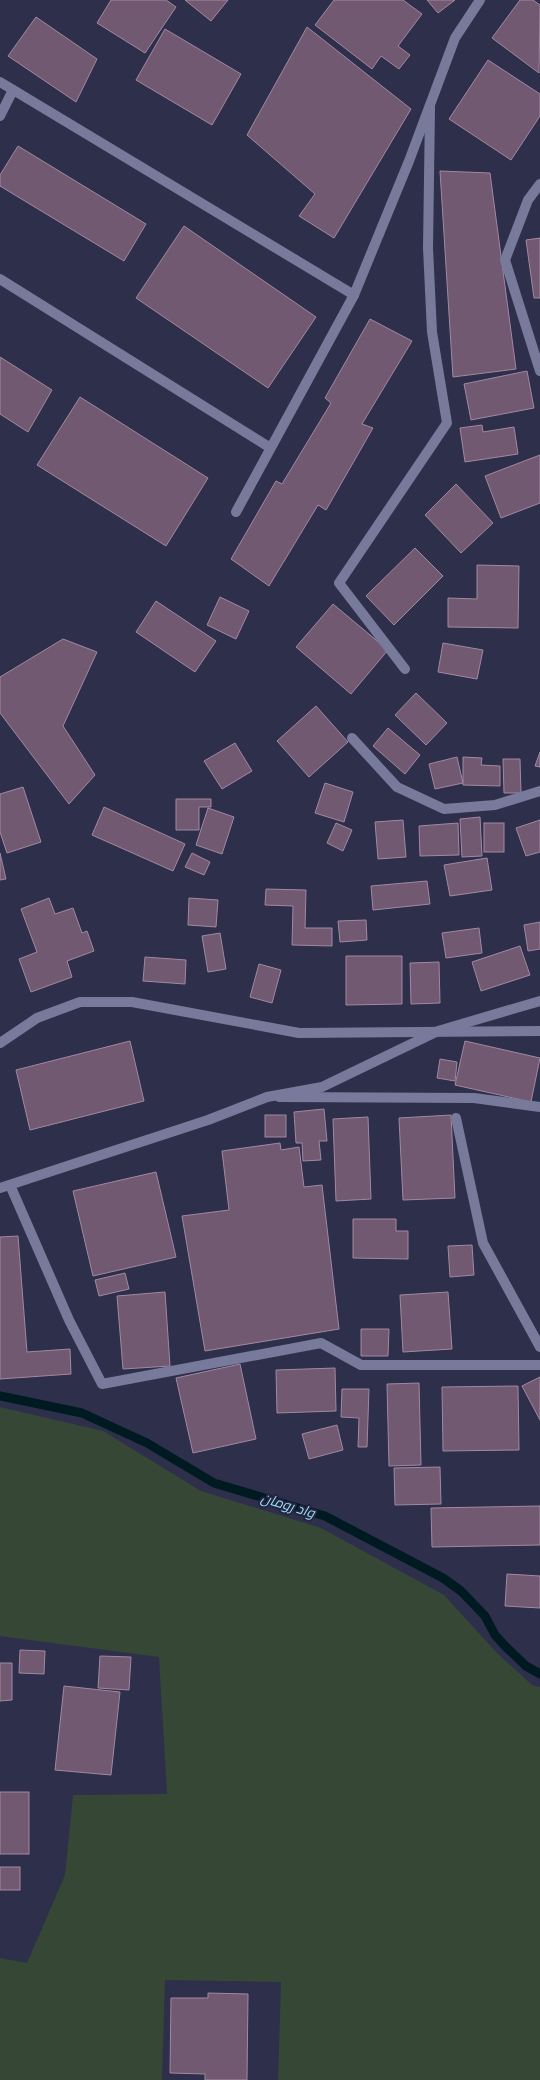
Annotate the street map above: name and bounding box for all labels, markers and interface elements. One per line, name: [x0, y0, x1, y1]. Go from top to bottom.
water label: واد رومان: [259, 1489, 318, 1522]

